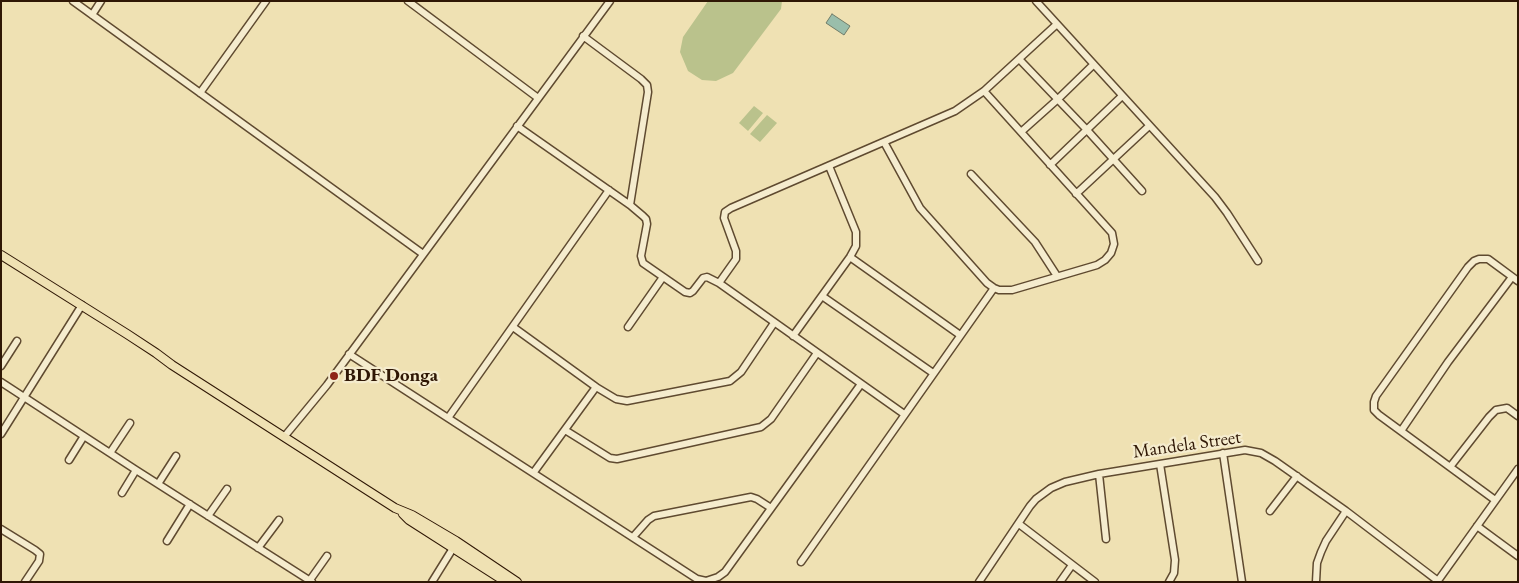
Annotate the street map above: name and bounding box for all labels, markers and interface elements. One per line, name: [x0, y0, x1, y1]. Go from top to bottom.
place label: BDF Donga: [344, 365, 438, 387]
marker: BDF Donga: [328, 370, 340, 382]
street label: Mandela Street: [1131, 426, 1243, 464]

